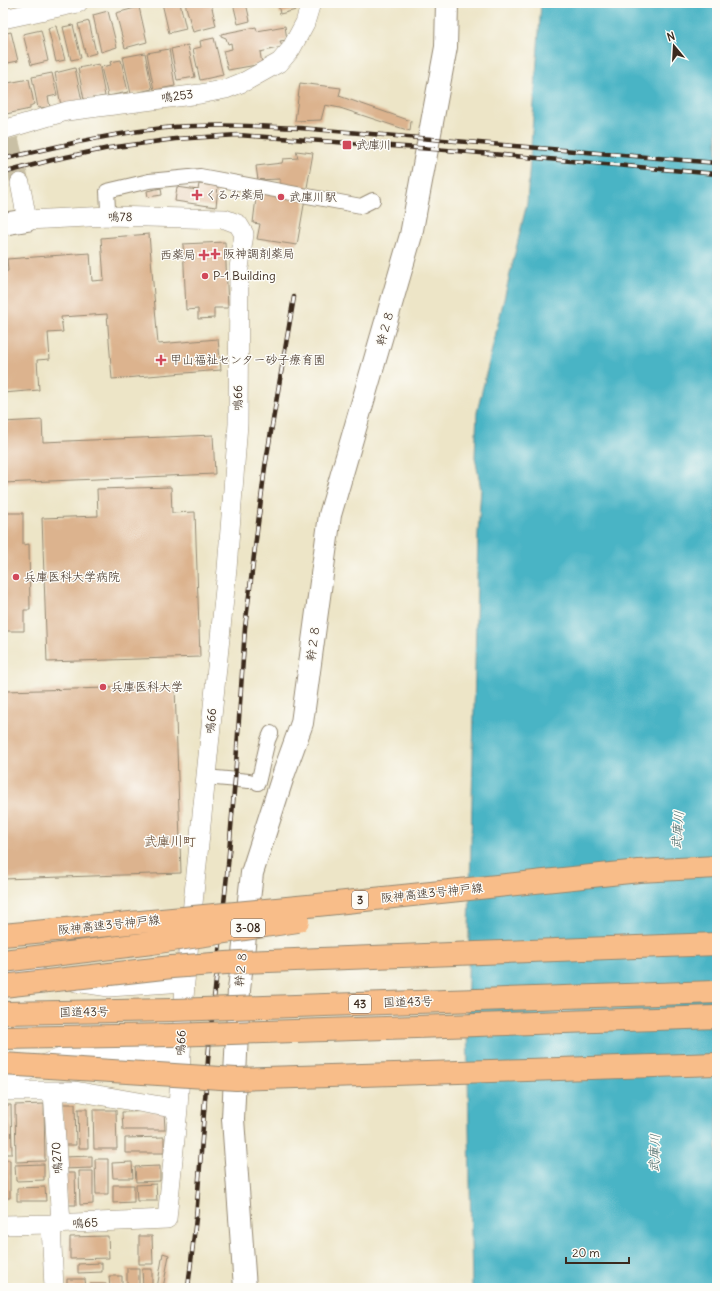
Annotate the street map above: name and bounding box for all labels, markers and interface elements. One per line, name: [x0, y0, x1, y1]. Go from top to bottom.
north arrow: [654, 26, 694, 66]
text: N: [665, 29, 677, 44]
street label: 鳴253: [160, 86, 194, 105]
place label: 武庫川: [356, 137, 392, 152]
marker: 武庫川: [341, 139, 353, 151]
place label: くるみ薬局: [205, 187, 265, 202]
place label: 武庫川駅: [289, 189, 337, 204]
marker: くるみ薬局: [192, 190, 202, 200]
marker: 武庫川駅: [276, 192, 286, 202]
street label: 鳴78: [107, 209, 133, 224]
place label: 阪神調剤薬局: [223, 246, 295, 261]
place label: 西薬局: [160, 247, 196, 262]
marker: 阪神調剤薬局: [210, 249, 220, 259]
marker: 西薬局: [199, 250, 209, 260]
place label: P-1 Building: [213, 268, 276, 283]
marker: P-1 Building: [200, 271, 210, 281]
street label: 幹２８: [372, 308, 397, 347]
place label: 甲山福祉センター砂子療育園: [170, 352, 326, 367]
marker: 甲山福祉センター砂子療育園: [155, 354, 167, 366]
street label: 鳴66: [230, 385, 245, 411]
place label: 兵庫医科大学病院: [24, 569, 120, 584]
marker: 兵庫医科大学病院: [11, 572, 21, 582]
street label: 幹２８: [303, 624, 322, 662]
place label: 兵庫医科大学: [111, 679, 183, 694]
marker: 兵庫医科大学: [98, 682, 108, 692]
street label: 鳴66: [202, 707, 219, 735]
water label: 武庫川: [667, 810, 688, 850]
district label: 武庫川町: [144, 833, 196, 850]
street label: 阪神高速3号神戸線: [380, 880, 484, 905]
road number: 3: [352, 891, 368, 909]
street label: 阪神高速3号神戸線: [57, 912, 161, 937]
road number: 3-08: [231, 919, 265, 937]
street label: 幹２８: [231, 950, 250, 988]
street label: 国道43号: [383, 993, 433, 1010]
road number: 43: [349, 995, 371, 1013]
street label: 国道43号: [59, 1004, 109, 1019]
street label: 鳴66: [172, 1030, 189, 1056]
water label: 武庫川: [645, 1133, 664, 1173]
street label: 鳴270: [48, 1141, 65, 1175]
street label: 鳴65: [72, 1214, 98, 1231]
scale bar: [566, 1239, 629, 1265]
text: 20 m: [572, 1245, 600, 1260]

